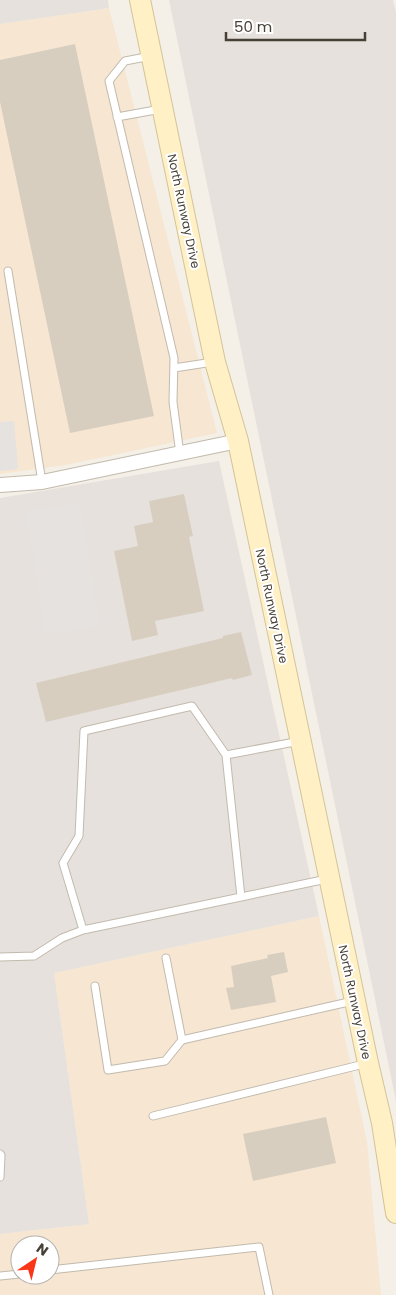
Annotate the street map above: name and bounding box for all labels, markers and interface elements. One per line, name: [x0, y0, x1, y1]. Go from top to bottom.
scale bar: [226, 10, 365, 42]
text: 50 m: [234, 16, 272, 37]
street label: North Runway Drive: [164, 152, 204, 270]
street label: North Runway Drive: [252, 547, 292, 665]
street label: North Runway Drive: [335, 943, 375, 1061]
north arrow: [10, 1235, 60, 1285]
text: N: [32, 1238, 53, 1261]

